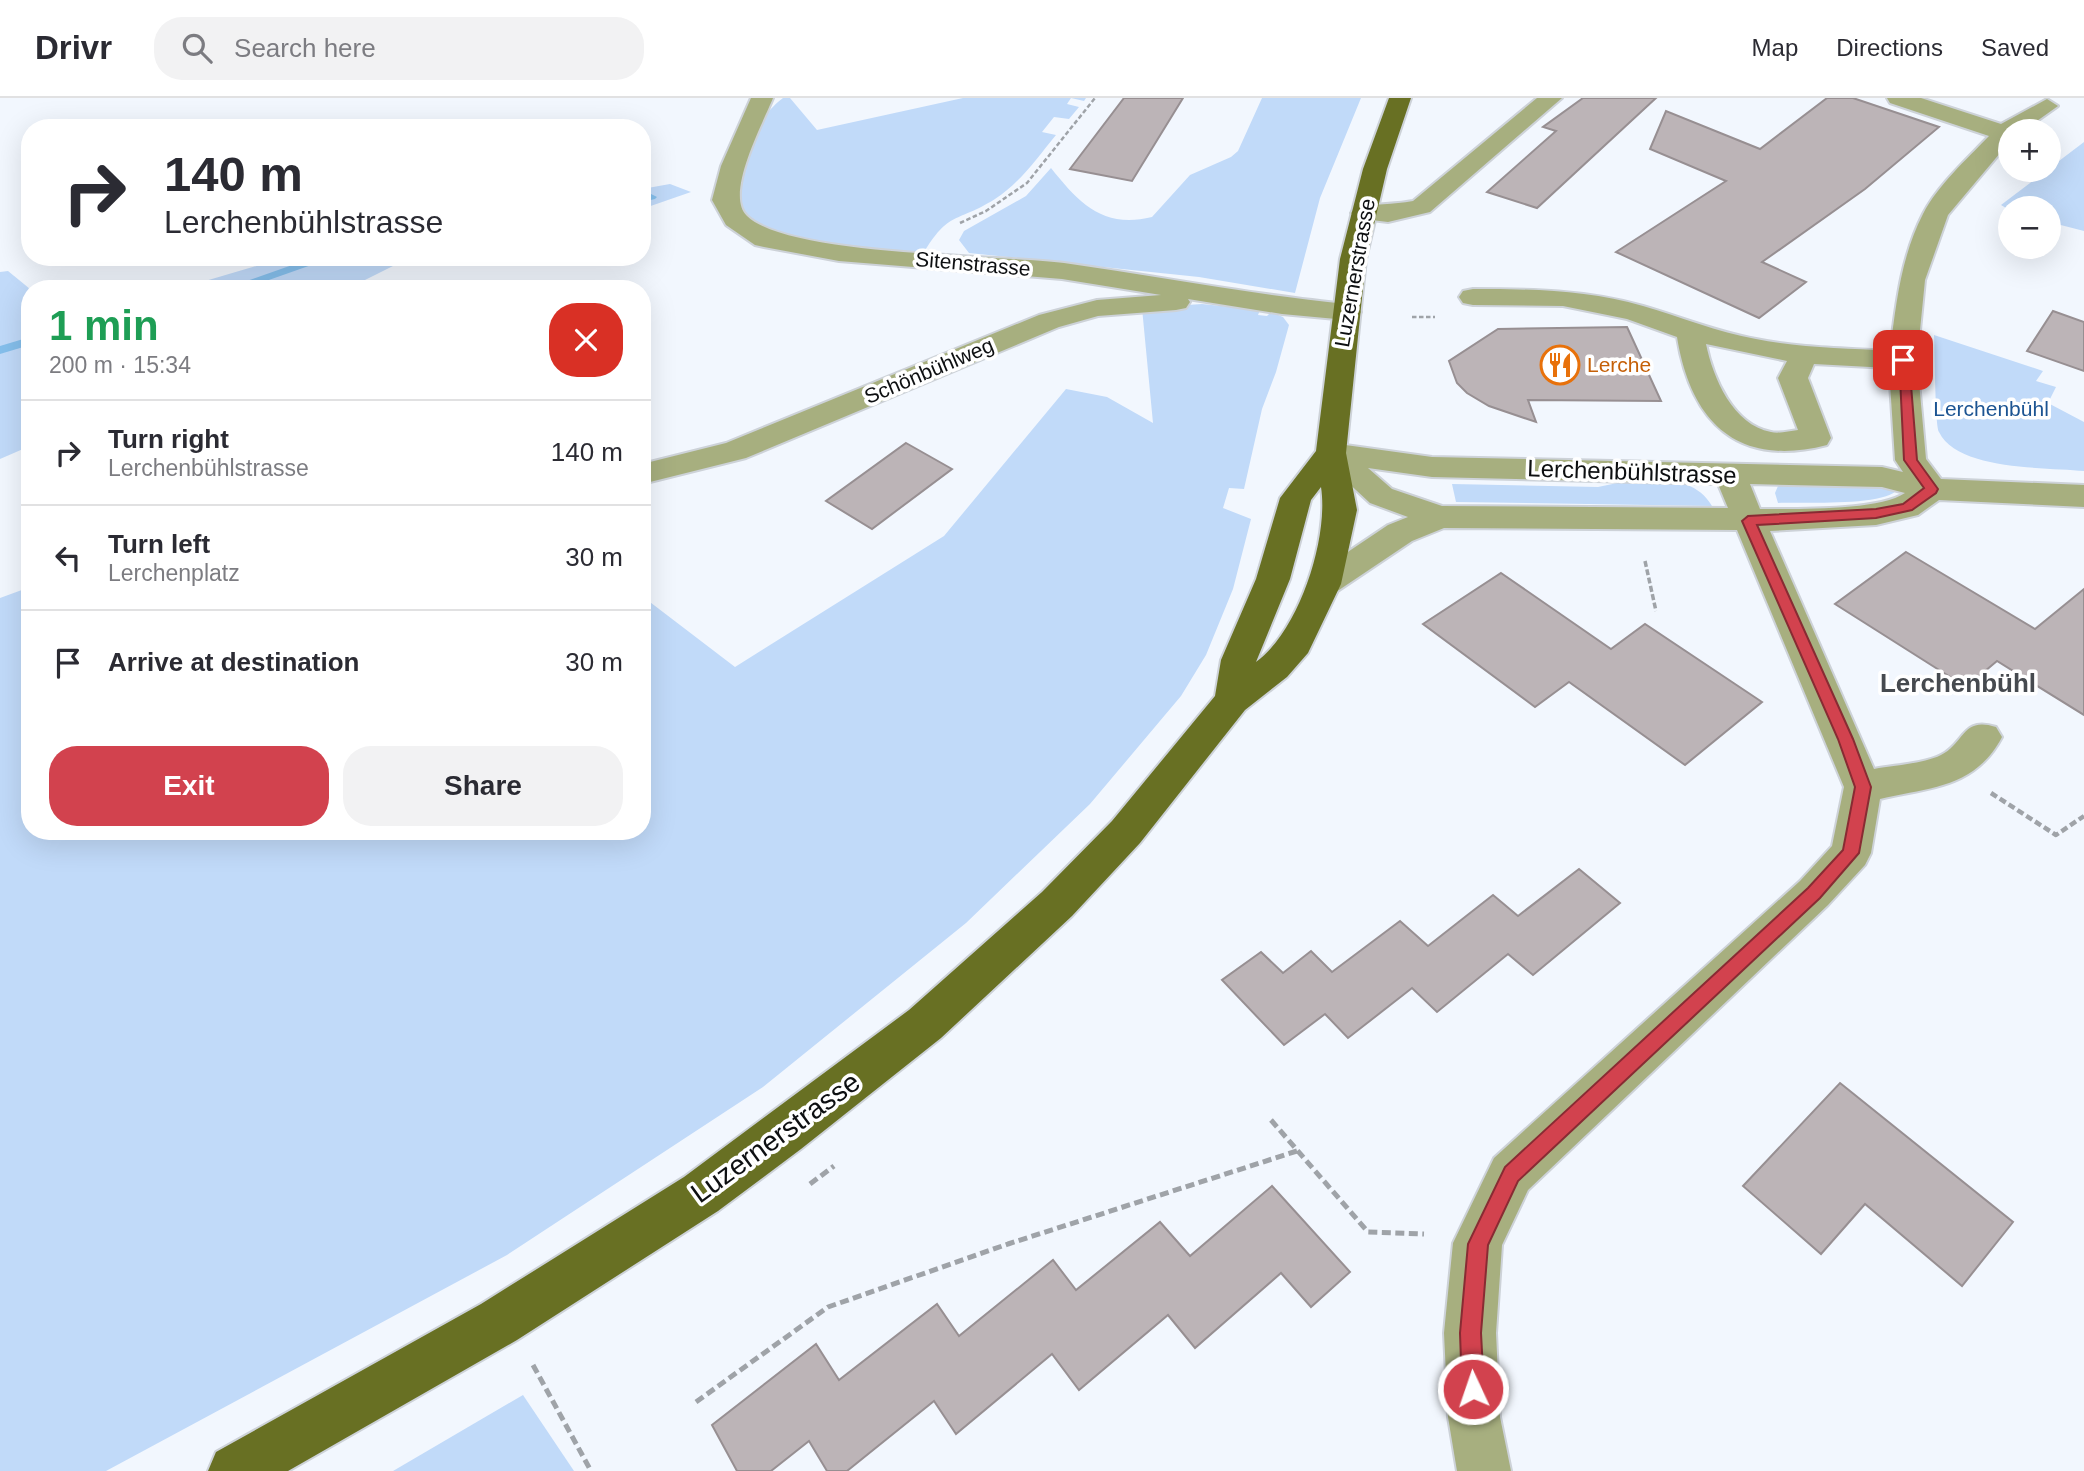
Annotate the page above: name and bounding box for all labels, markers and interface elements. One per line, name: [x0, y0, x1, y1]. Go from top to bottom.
search box: [154, 17, 644, 80]
text: Drivr: [35, 29, 112, 66]
icon: search: [178, 29, 216, 67]
text: Search here: [234, 33, 376, 63]
text: Map: [1752, 34, 1798, 61]
text: Directions: [1836, 34, 1943, 61]
text: Saved: [1981, 34, 2049, 61]
map controls: [1998, 119, 2061, 259]
button: +: [1998, 119, 2061, 182]
icon: right: [49, 147, 140, 238]
text: 140 m: [164, 147, 303, 201]
button: −: [1998, 196, 2061, 259]
street label: Luzernerstrasse: [1330, 197, 1379, 349]
text: Lerchenbühlstrasse: [164, 204, 443, 240]
street label: Sitenstrasse: [914, 247, 1032, 280]
text: 1 min: [49, 302, 159, 349]
button: close: [549, 303, 623, 377]
pin: [1873, 330, 1933, 390]
street label: Schönbühlweg: [861, 333, 997, 408]
icon: arrive: [1884, 341, 1922, 379]
restaurant icon: Lerche: [1539, 344, 1581, 386]
text: 200 m · 15:34: [49, 352, 191, 378]
place label: Lerche: [1587, 353, 1651, 376]
park label: Lerchenbühl: [1933, 397, 2049, 420]
text: Turn right: [108, 424, 229, 454]
icon: right: [49, 434, 87, 472]
text: 140 m: [551, 437, 623, 467]
street label: Lerchenbühlstrasse: [1527, 454, 1737, 489]
text: Lerchenbühlstrasse: [108, 455, 309, 481]
text: Turn left: [108, 529, 210, 559]
icon: left: [49, 539, 87, 577]
text: 30 m: [565, 542, 623, 572]
text: Lerchenplatz: [108, 560, 240, 586]
icon: arrive: [49, 644, 87, 682]
text: Arrive at destination: [108, 647, 359, 677]
text: 30 m: [565, 647, 623, 677]
district label: Lerchenbühl: [1880, 668, 2036, 698]
button: Exit: [49, 746, 329, 826]
button: Share: [343, 746, 623, 826]
street label: Luzernerstrasse: [685, 1066, 866, 1209]
position arrow: [1436, 1352, 1510, 1426]

